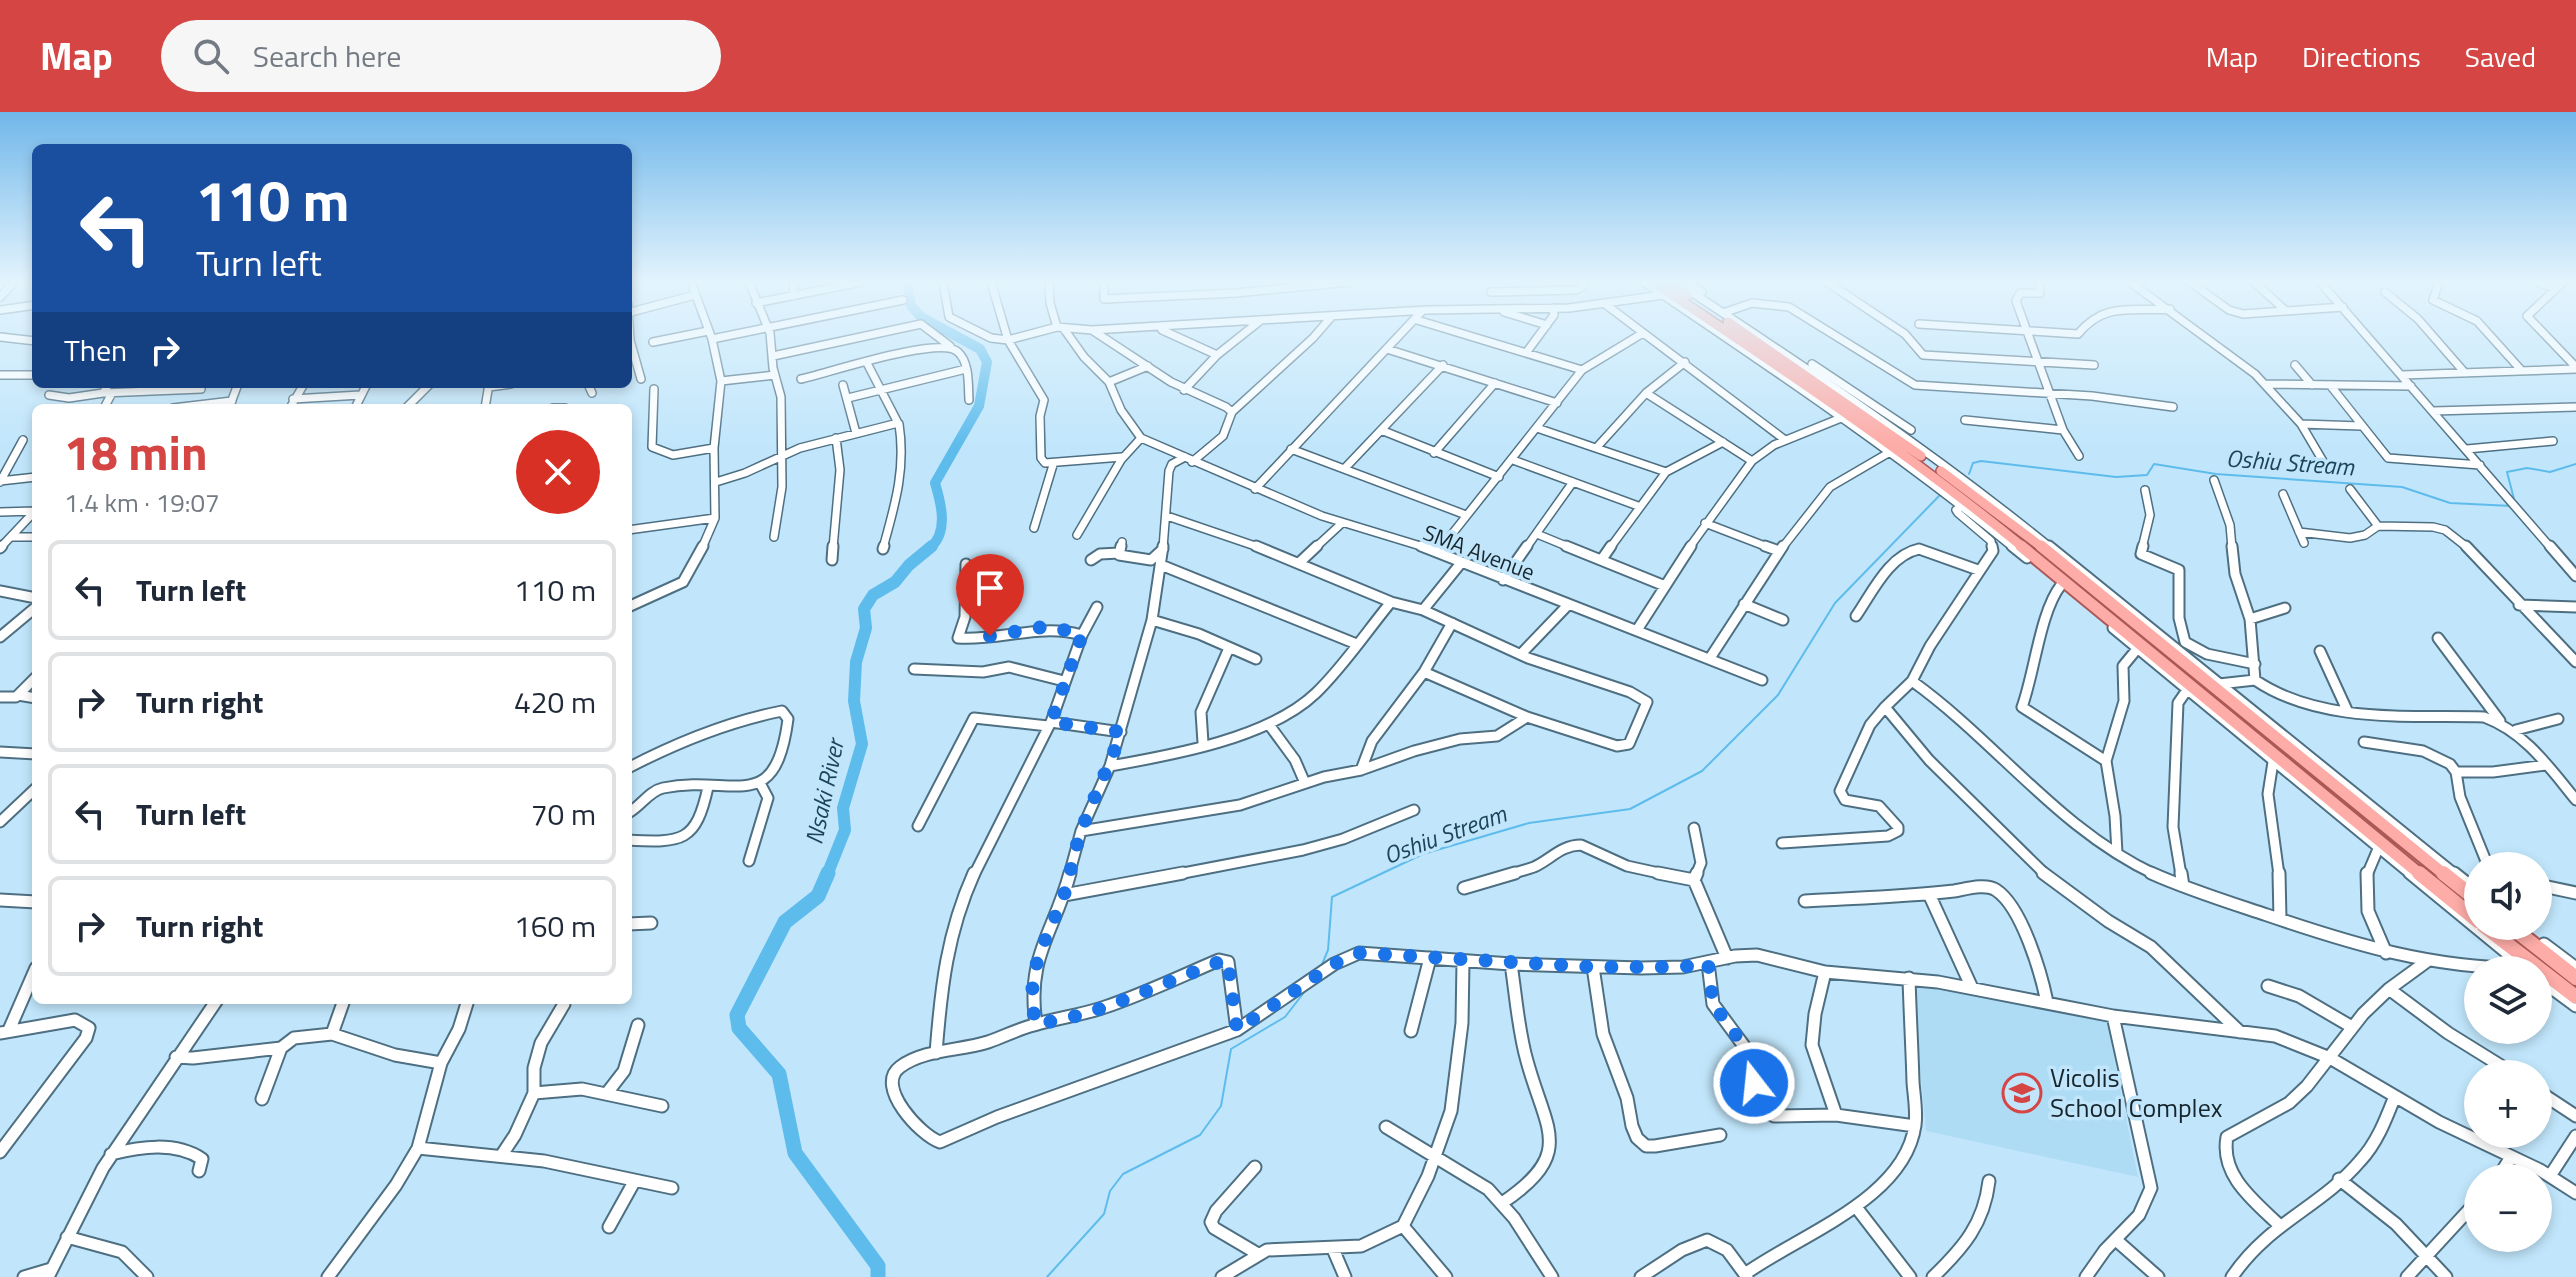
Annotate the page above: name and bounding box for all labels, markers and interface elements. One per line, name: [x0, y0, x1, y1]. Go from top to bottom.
search box: [161, 20, 721, 92]
text: Map: [40, 27, 113, 85]
text: Search here: [253, 33, 402, 79]
icon: search: [189, 34, 233, 78]
text: Map: [2206, 35, 2258, 78]
text: Directions: [2302, 35, 2421, 78]
text: Saved: [2465, 35, 2536, 78]
text: 110 m: [196, 158, 349, 243]
icon: left: [64, 176, 168, 280]
text: Turn left: [196, 235, 322, 290]
text: Then: [64, 327, 127, 373]
icon: right: [143, 328, 187, 372]
text: 18 min: [64, 416, 208, 489]
button: close: [516, 430, 600, 514]
water label: Oshiu Stream: [2225, 440, 2357, 485]
text: 1.4 km · 19:07: [64, 483, 220, 522]
street label: SMA Avenue: [1418, 515, 1540, 589]
pin: [956, 554, 1024, 636]
icon: arrive: [968, 566, 1012, 610]
text: Turn left: [136, 567, 246, 613]
text: 110 m: [514, 567, 596, 613]
icon: left: [68, 568, 112, 612]
text: Turn right: [136, 679, 264, 725]
text: 420 m: [514, 679, 596, 725]
icon: right: [68, 680, 112, 724]
water label: Nsaki River: [795, 733, 853, 847]
text: Turn left: [136, 791, 246, 837]
text: 70 m: [531, 791, 596, 837]
icon: left: [68, 792, 112, 836]
water label: Oshiu Stream: [1378, 795, 1512, 873]
map controls: [2464, 852, 2552, 1252]
button: sound: [2464, 852, 2552, 940]
text: Turn right: [136, 903, 264, 949]
text: 160 m: [514, 903, 596, 949]
icon: right: [68, 904, 112, 948]
button: layers: [2464, 956, 2552, 1044]
position arrow: [1712, 1041, 1796, 1125]
place label: Vicolis School Complex: [2050, 1058, 2223, 1127]
button: +: [2464, 1060, 2552, 1148]
school or university icon: Vicolis School Complex: [2001, 1072, 2043, 1114]
button: −: [2464, 1164, 2552, 1252]

